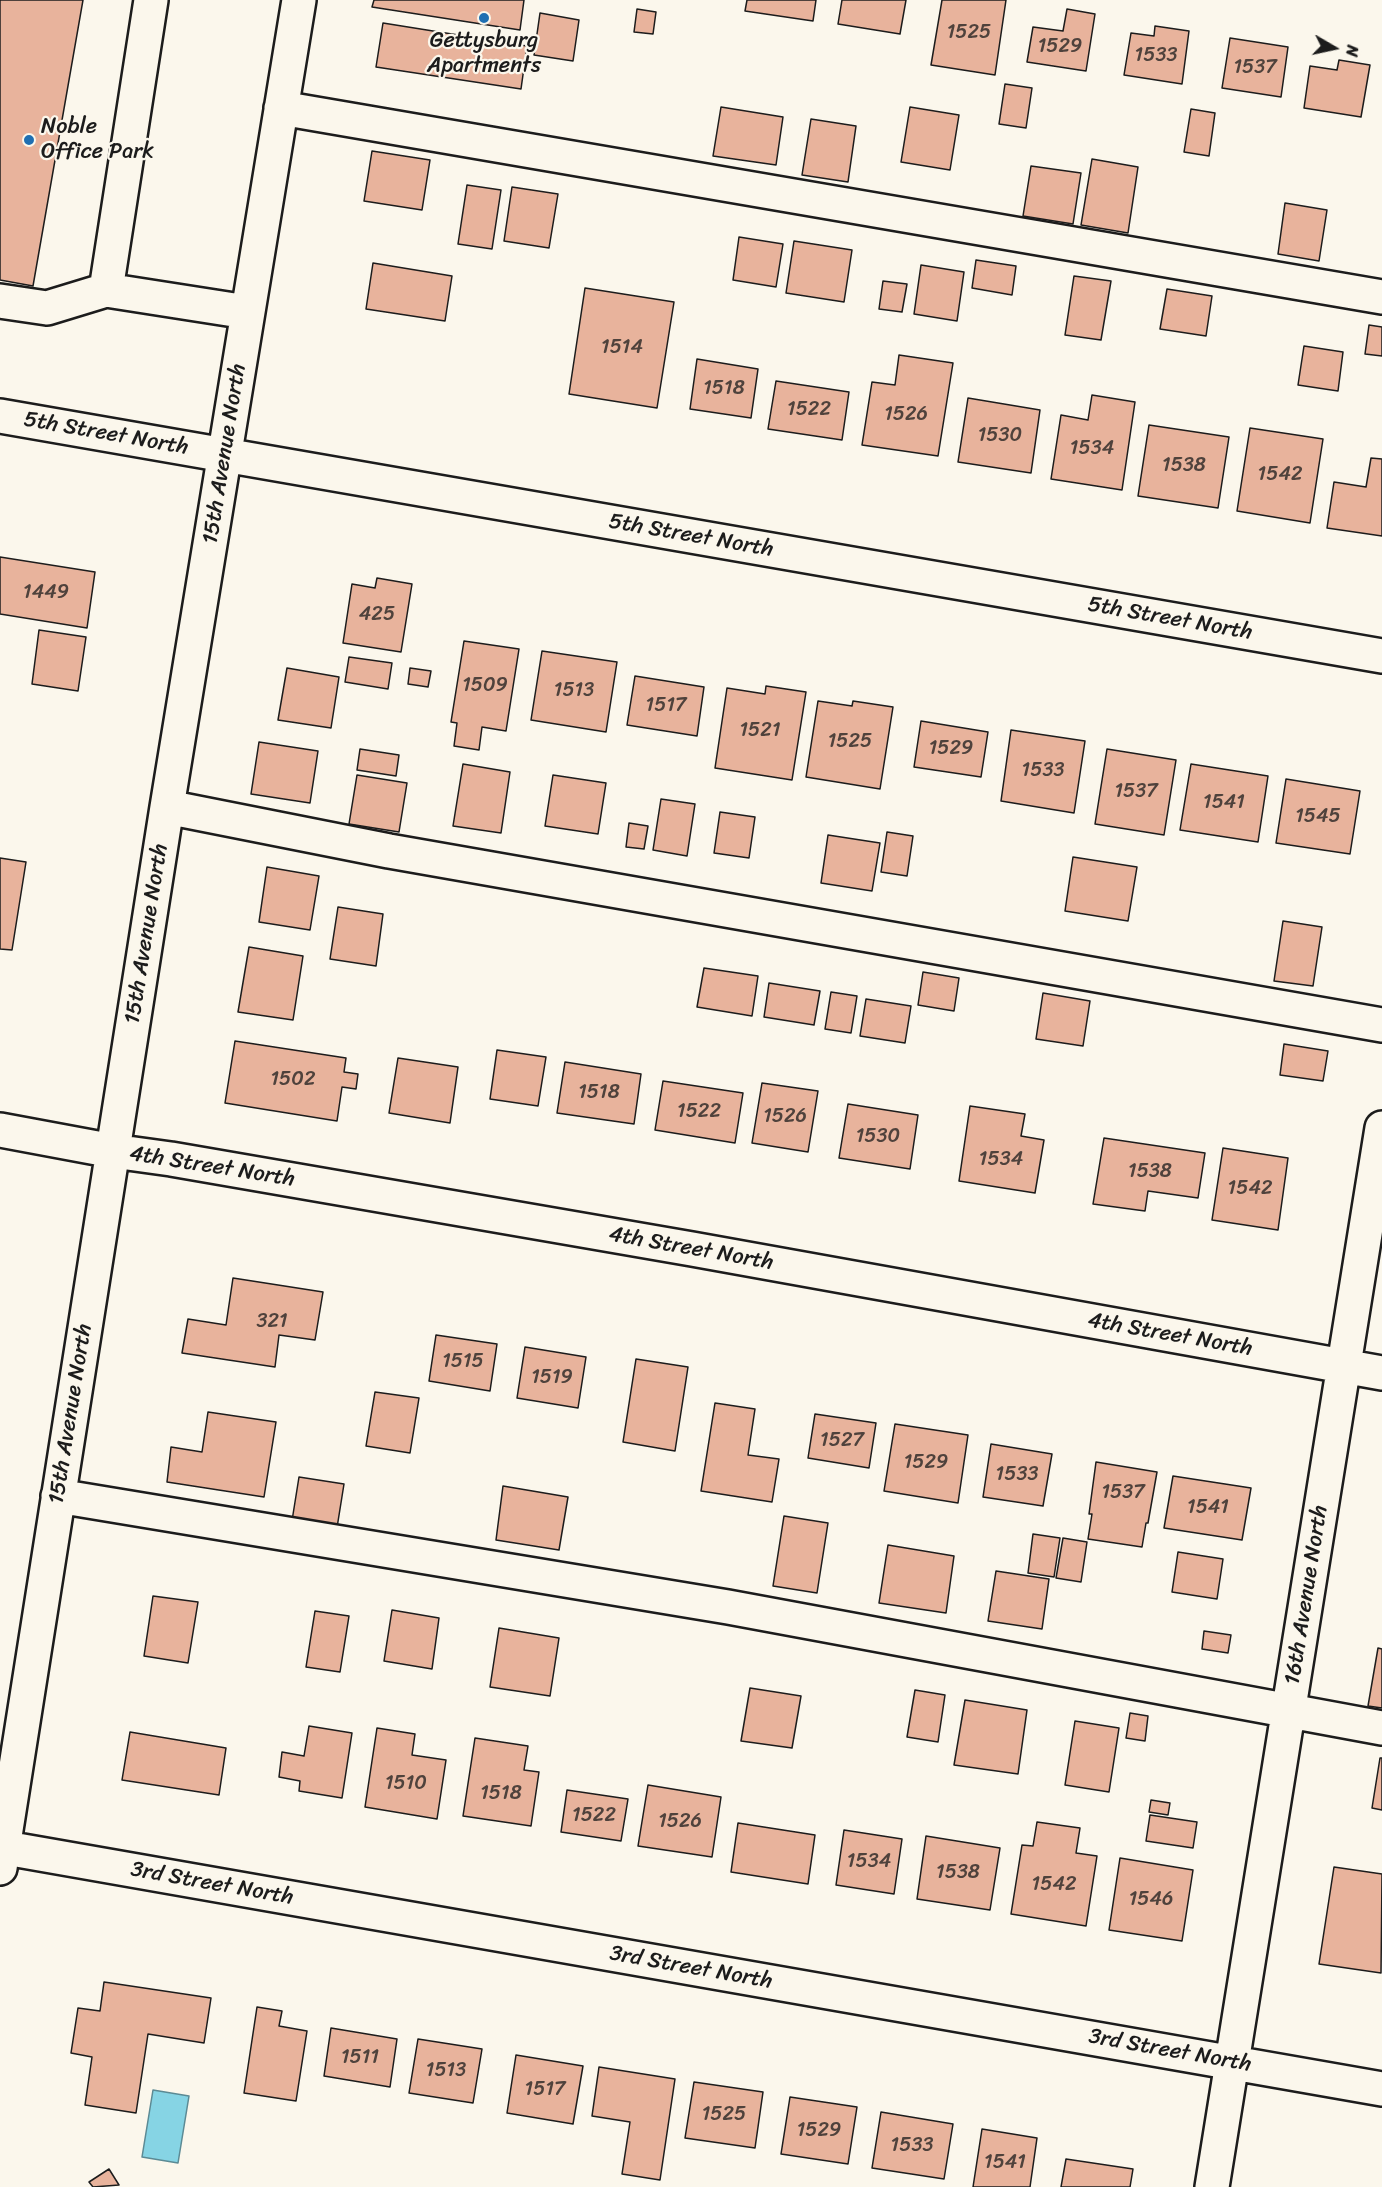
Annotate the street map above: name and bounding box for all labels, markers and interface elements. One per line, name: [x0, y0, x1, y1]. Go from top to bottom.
marker: Gettysburg Apartments: [477, 11, 491, 25]
north arrow: [1304, 18, 1364, 78]
house number: 1525: [947, 21, 991, 45]
place label: Gettysburg Apartments: [427, 28, 541, 80]
house number: 1529: [1038, 35, 1082, 59]
text: N: [1337, 43, 1367, 59]
house number: 1533: [1135, 44, 1177, 68]
house number: 1537: [1233, 56, 1277, 80]
place label: Noble Office Park: [41, 114, 154, 166]
marker: Noble Office Park: [22, 133, 36, 147]
house number: 1514: [601, 336, 643, 360]
street label: 15th Avenue North: [198, 362, 252, 546]
house number: 1518: [703, 377, 745, 401]
house number: 1522: [787, 398, 831, 422]
house number: 1526: [884, 403, 928, 427]
street label: 5th Street North: [22, 407, 190, 461]
house number: 1530: [978, 424, 1022, 448]
house number: 1534: [1070, 437, 1114, 461]
house number: 1538: [1162, 454, 1206, 478]
house number: 1542: [1258, 463, 1302, 487]
street label: 5th Street North: [607, 509, 775, 563]
house number: 1449: [23, 581, 69, 605]
street label: 5th Street North: [1086, 592, 1254, 646]
house number: 425: [359, 603, 395, 627]
house number: 1509: [462, 674, 508, 698]
house number: 1513: [554, 679, 594, 703]
house number: 1517: [646, 694, 686, 718]
house number: 1521: [740, 719, 780, 743]
house number: 1525: [828, 730, 872, 754]
house number: 1529: [929, 737, 973, 761]
house number: 1533: [1022, 759, 1064, 783]
house number: 1537: [1114, 780, 1158, 804]
house number: 1541: [1203, 791, 1245, 815]
house number: 1545: [1295, 805, 1341, 829]
street label: 15th Avenue North: [120, 842, 174, 1026]
house number: 1502: [271, 1068, 315, 1092]
house number: 1518: [578, 1081, 620, 1105]
house number: 1522: [677, 1100, 721, 1124]
house number: 1526: [763, 1105, 807, 1129]
house number: 1530: [856, 1125, 900, 1149]
street label: 4th Street North: [128, 1141, 296, 1193]
house number: 1534: [979, 1148, 1023, 1172]
house number: 1538: [1128, 1160, 1172, 1184]
house number: 1542: [1228, 1177, 1272, 1201]
street label: 4th Street North: [607, 1222, 775, 1276]
street label: 4th Street North: [1086, 1308, 1254, 1362]
house number: 321: [256, 1310, 288, 1334]
street label: 15th Avenue North: [44, 1322, 98, 1506]
house number: 1515: [442, 1350, 484, 1374]
house number: 1519: [531, 1366, 573, 1390]
house number: 1527: [820, 1429, 864, 1453]
house number: 1529: [904, 1451, 948, 1475]
house number: 1533: [996, 1463, 1038, 1487]
house number: 1537: [1101, 1481, 1145, 1505]
house number: 1541: [1187, 1496, 1229, 1520]
street label: 16th Avenue North: [1280, 1503, 1334, 1687]
house number: 1510: [385, 1772, 427, 1796]
house number: 1518: [480, 1782, 522, 1806]
house number: 1522: [572, 1804, 616, 1828]
house number: 1526: [658, 1810, 702, 1834]
house number: 1534: [847, 1850, 891, 1874]
street label: 3rd Street North: [129, 1857, 295, 1911]
house number: 1538: [936, 1861, 980, 1885]
house number: 1542: [1032, 1873, 1076, 1897]
house number: 1546: [1129, 1888, 1173, 1912]
street label: 3rd Street North: [608, 1941, 774, 1995]
street label: 3rd Street North: [1087, 2024, 1253, 2078]
house number: 1511: [341, 2046, 379, 2070]
house number: 1513: [426, 2059, 466, 2083]
house number: 1517: [525, 2078, 565, 2102]
house number: 1525: [702, 2103, 746, 2127]
house number: 1529: [797, 2119, 841, 2143]
house number: 1533: [891, 2134, 933, 2158]
house number: 1541: [984, 2151, 1026, 2175]

